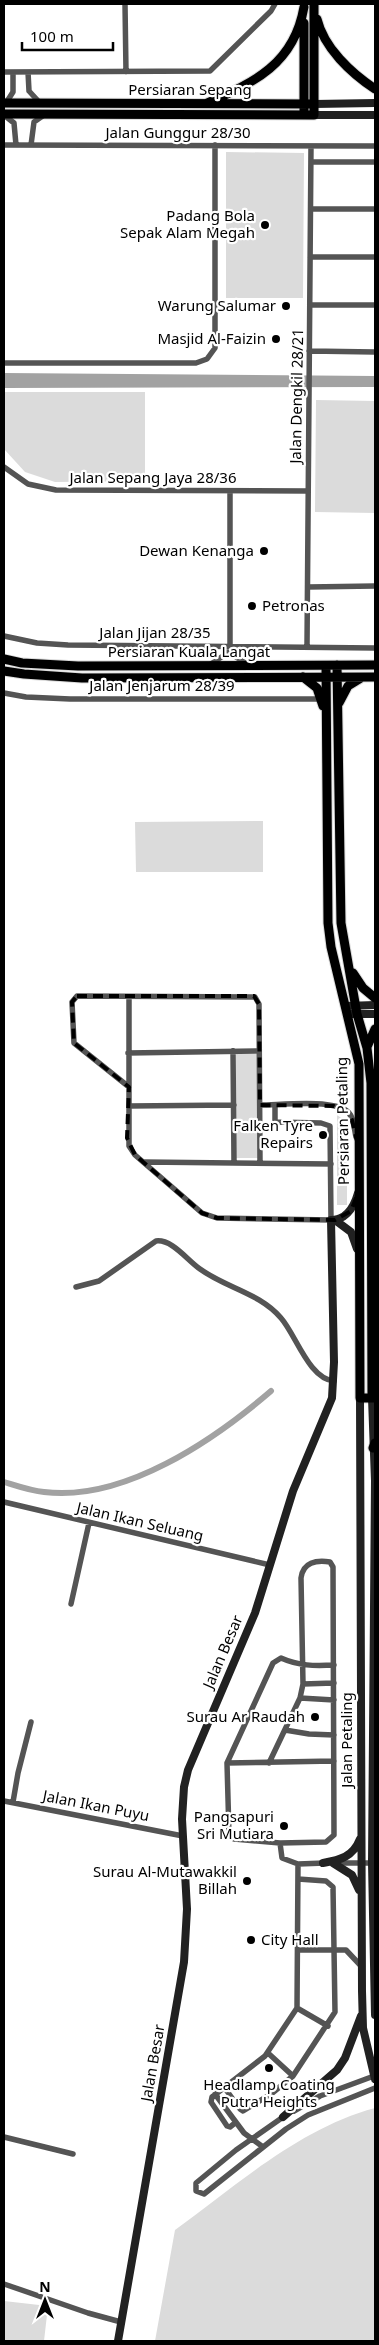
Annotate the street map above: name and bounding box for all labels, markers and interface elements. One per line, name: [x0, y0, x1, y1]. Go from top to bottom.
scale bar: [22, 20, 114, 52]
text: 100 m: [30, 26, 74, 46]
street label: Persiaran Sepang: [128, 79, 252, 99]
street label: Jalan Gunggur 28/30: [103, 122, 251, 142]
place label: Padang Bola Sepak Alam Megah: [120, 205, 255, 242]
marker: Padang Bola Sepak Alam Megah: [259, 219, 271, 231]
place label: Warung Salumar: [158, 295, 276, 315]
marker: Warung Salumar: [280, 300, 292, 312]
place label: Masjid Al-Faizin: [157, 328, 266, 348]
street label: Jalan Dengkil 28/21: [285, 328, 307, 466]
marker: Masjid Al-Faizin: [270, 333, 282, 345]
street label: Jalan Sepang Jaya 28/36: [67, 467, 237, 487]
place label: Dewan Kenanga: [139, 540, 254, 560]
marker: Dewan Kenanga: [258, 545, 270, 557]
place label: Petronas: [262, 595, 325, 615]
marker: Petronas: [246, 600, 258, 612]
street label: Jalan Jijan 28/35: [97, 622, 211, 642]
street label: Persiaran Kuala Langat: [108, 641, 271, 661]
street label: Jalan Jenjarum 28/39: [87, 675, 235, 695]
street label: Persiaran Petaling: [331, 1057, 353, 1185]
place label: Falken Tyre Repairs: [233, 1115, 313, 1152]
marker: Falken Tyre Repairs: [317, 1129, 329, 1141]
street label: Jalan Ikan Seluang: [73, 1496, 206, 1545]
street label: Jalan Besar: [197, 1612, 247, 1693]
street label: Jalan Petaling: [336, 1692, 356, 1790]
place label: Surau Ar Raudah: [186, 1706, 305, 1726]
marker: Surau Ar Raudah: [309, 1711, 321, 1723]
street label: Jalan Ikan Puyu: [39, 1785, 151, 1825]
place label: Pangsapuri Sri Mutiara: [194, 1806, 274, 1843]
marker: Pangsapuri Sri Mutiara: [278, 1820, 290, 1832]
place label: Surau Al-Mutawakkil Billah: [93, 1861, 237, 1898]
marker: Surau Al-Mutawakkil Billah: [241, 1875, 253, 1887]
place label: City Hall: [261, 1929, 319, 1949]
marker: City Hall: [245, 1934, 257, 1946]
street label: Jalan Besar: [135, 2023, 169, 2105]
marker: Headlamp Coating Putra Heights: [263, 2062, 275, 2074]
place label: Headlamp Coating Putra Heights: [203, 2074, 335, 2111]
north arrow: [20, 2275, 70, 2325]
text: N: [39, 2277, 51, 2296]

